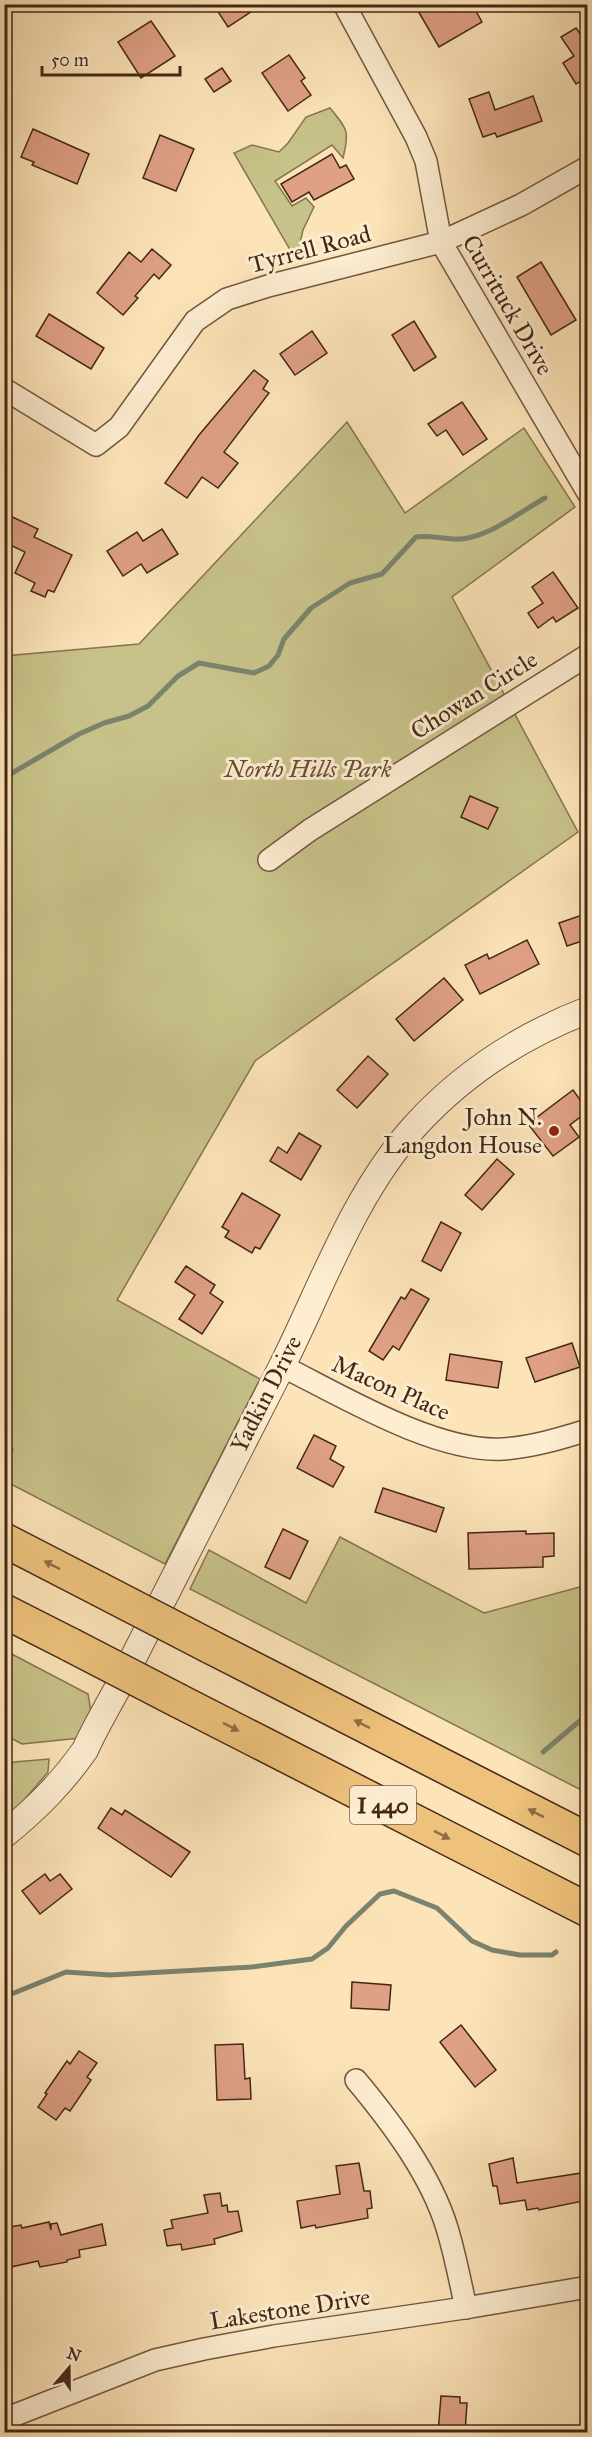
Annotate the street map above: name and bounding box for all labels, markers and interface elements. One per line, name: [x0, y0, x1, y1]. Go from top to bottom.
scale bar: [42, 39, 180, 77]
text: 50 m: [51, 49, 89, 71]
street label: Tyrrell Road: [246, 218, 374, 280]
street label: Currituck Drive: [456, 230, 560, 380]
street label: Chowan Circle: [405, 644, 543, 746]
park label: North Hills Park: [222, 754, 392, 784]
place label: John N. Langdon House: [383, 1102, 542, 1160]
marker: John N. Langdon House: [547, 1124, 561, 1138]
street label: Yadkin Drive: [224, 1330, 308, 1458]
street label: Macon Place: [327, 1349, 455, 1427]
one-way arrow: [43, 1560, 61, 1570]
one-way arrow: [353, 1719, 370, 1729]
one-way arrow: [223, 1723, 240, 1732]
road number: I 440: [350, 1786, 416, 1824]
one-way arrow: [527, 1808, 544, 1818]
one-way arrow: [434, 1830, 451, 1840]
street label: Lakestone Drive: [208, 2282, 372, 2336]
north arrow: [39, 2338, 99, 2398]
text: N: [64, 2343, 84, 2366]

